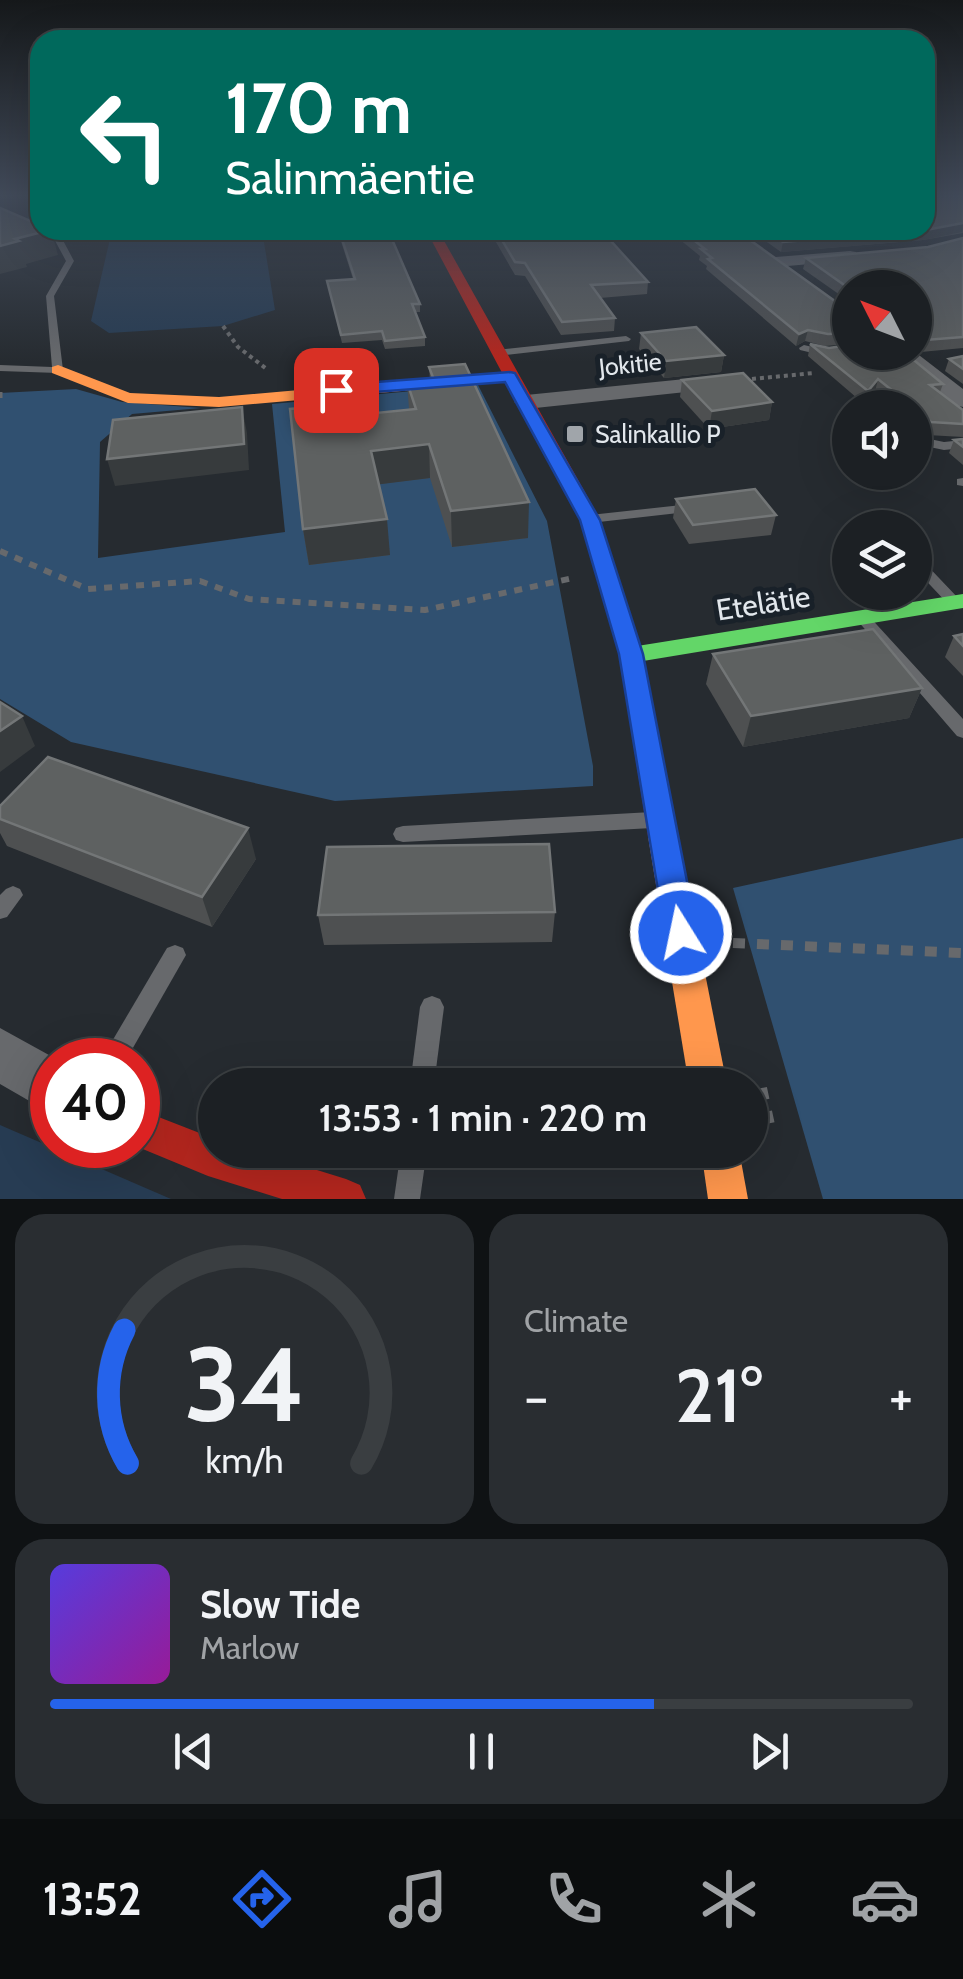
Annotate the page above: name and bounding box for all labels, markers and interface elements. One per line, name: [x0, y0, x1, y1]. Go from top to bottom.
text: 170 m: [225, 65, 412, 151]
icon: left: [60, 70, 190, 200]
text: Salinmäentie: [225, 151, 475, 205]
north arrow: [832, 270, 932, 370]
map controls: [832, 270, 932, 610]
street label: Jokitie: [596, 346, 663, 382]
pin: [294, 348, 379, 433]
icon: arrive: [309, 363, 364, 418]
button: sound: [832, 390, 932, 490]
place label: Salinkallio P: [595, 419, 721, 449]
marker: Salinkallio P: [564, 423, 586, 445]
button: layers: [832, 510, 932, 610]
street label: Etelätie: [713, 577, 813, 629]
position arrow: [629, 881, 733, 985]
speed limit sign: 40: [30, 1038, 160, 1168]
text: 13:53 · 1 min · 220 m: [319, 1094, 647, 1141]
text: Climate: [524, 1301, 628, 1340]
text: 34: [184, 1321, 305, 1447]
text: 21°: [675, 1350, 762, 1441]
text: −: [524, 1363, 548, 1430]
text: +: [889, 1363, 913, 1430]
text: km/h: [205, 1439, 284, 1482]
text: Slow Tide: [200, 1581, 360, 1628]
text: Marlow: [200, 1628, 299, 1667]
icon: previous: [166, 1724, 221, 1779]
icon: pause: [454, 1724, 509, 1779]
icon: next: [742, 1724, 797, 1779]
icon: directions: [227, 1864, 297, 1934]
icon: music: [383, 1864, 453, 1934]
icon: phone: [539, 1864, 609, 1934]
icon: climate: [694, 1864, 764, 1934]
icon: car: [850, 1864, 920, 1934]
text: 13:52: [43, 1872, 142, 1926]

